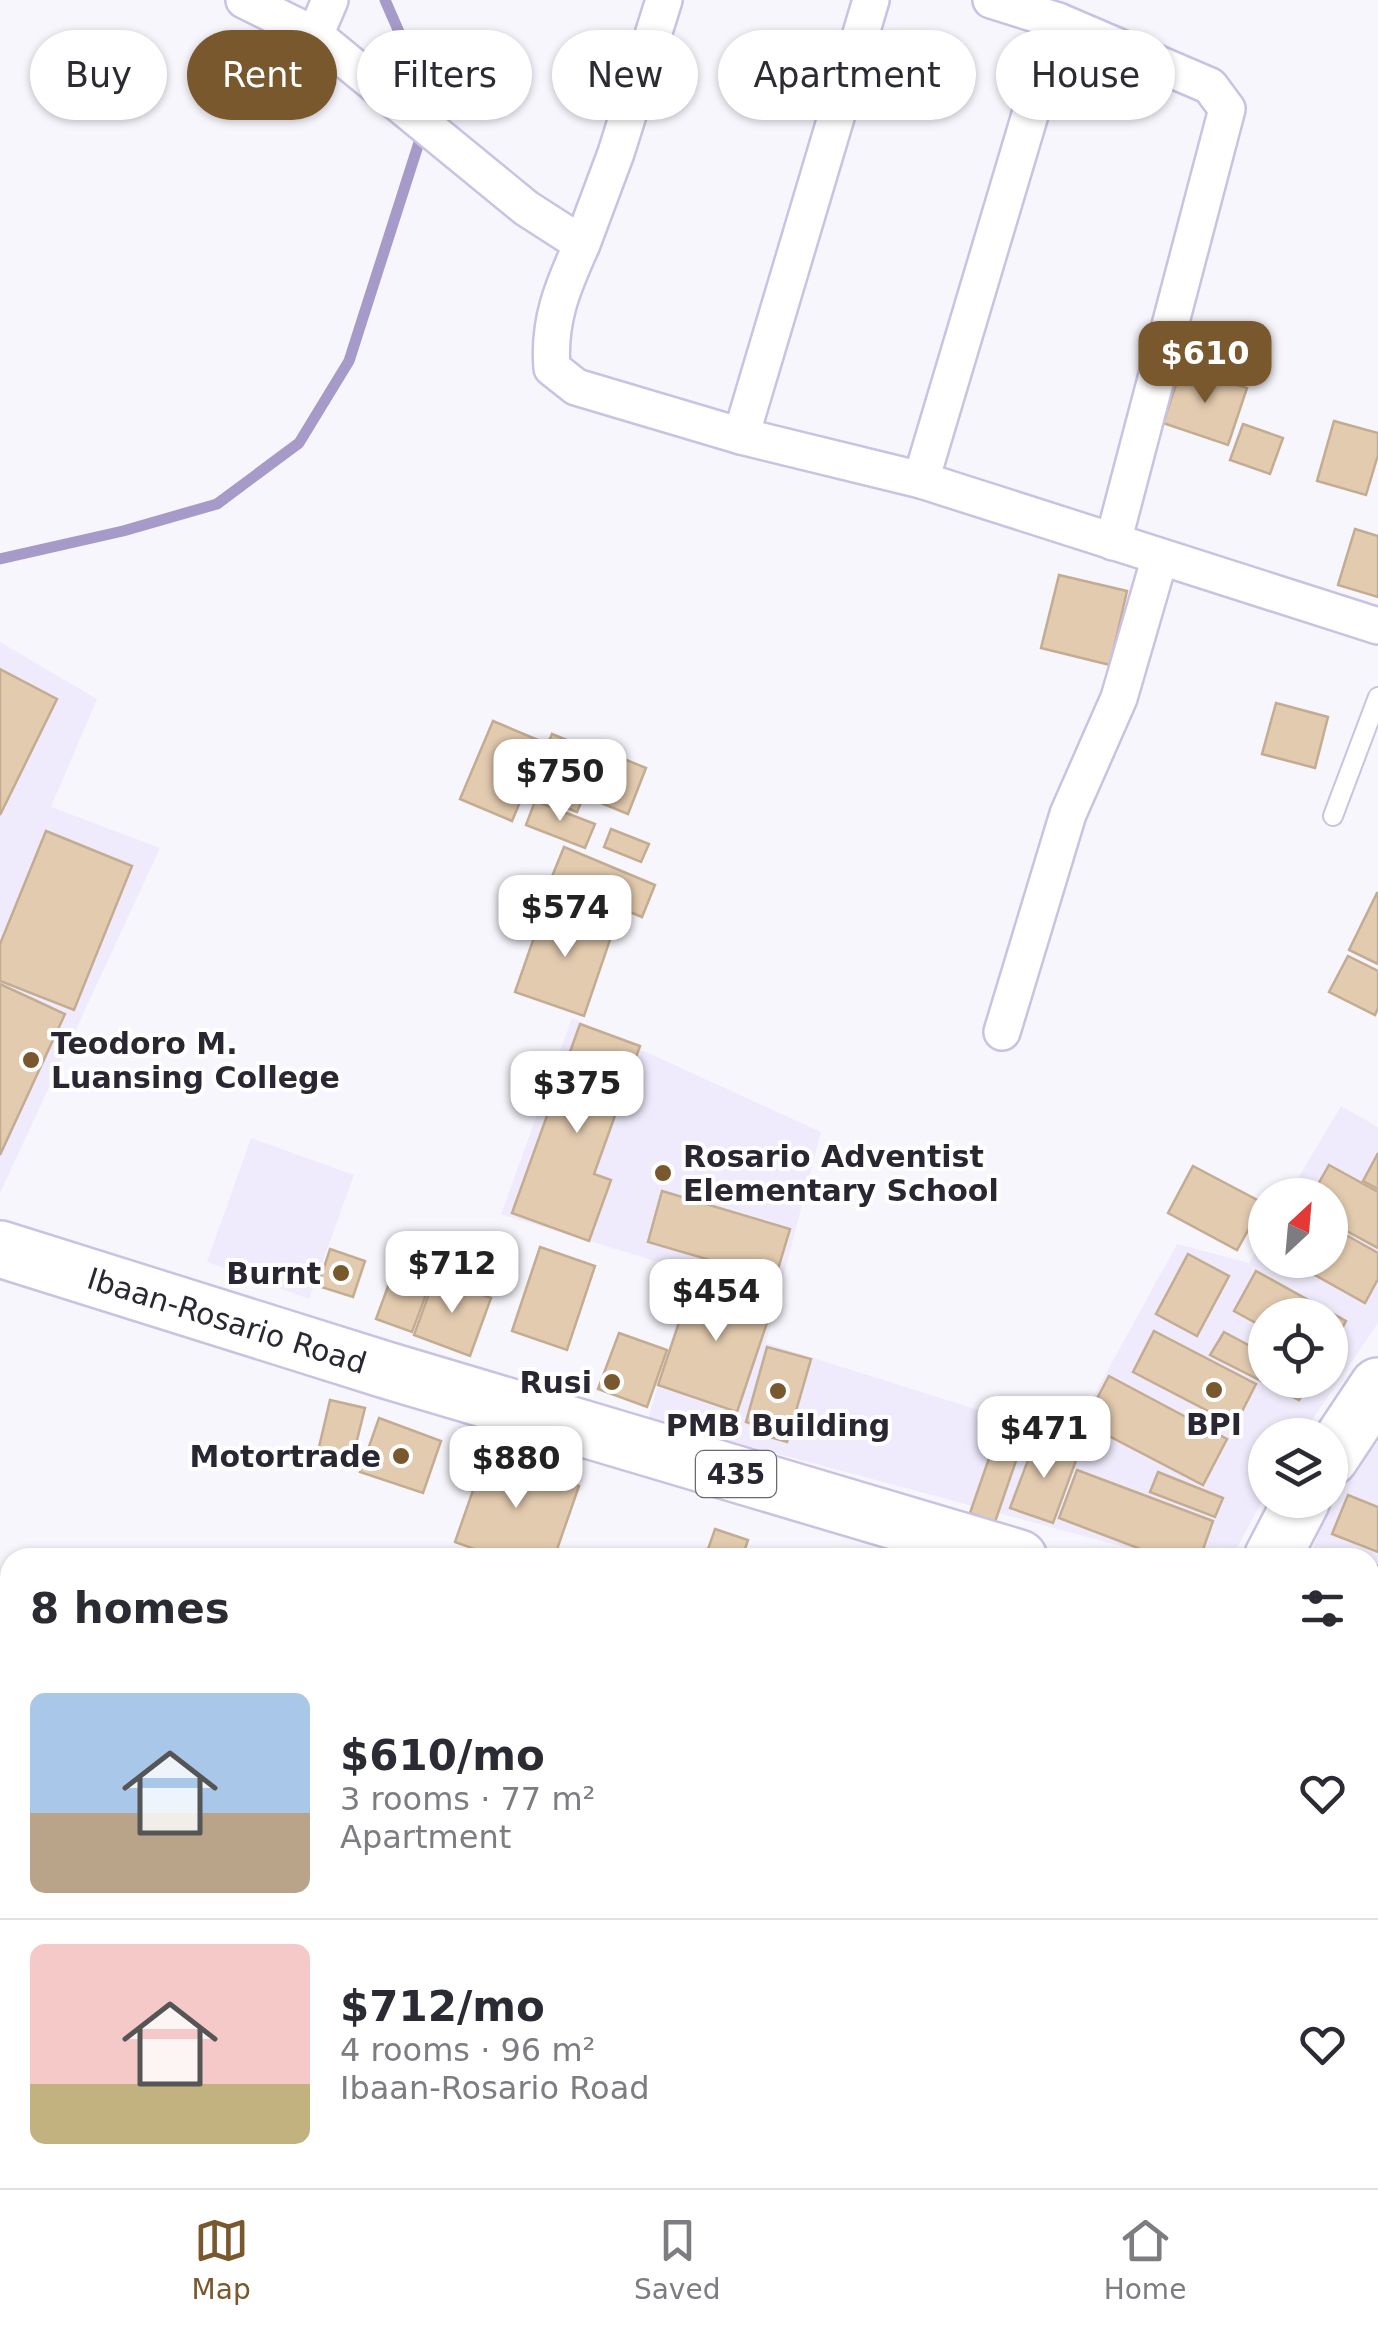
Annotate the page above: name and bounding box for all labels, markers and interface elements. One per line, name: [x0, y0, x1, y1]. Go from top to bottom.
chip: Buy: [30, 30, 167, 120]
chip: Rent: [187, 30, 337, 120]
chip: Filters: [357, 30, 532, 120]
chip: New: [552, 30, 698, 120]
chip: Apartment: [718, 30, 976, 120]
chip: House: [996, 30, 1175, 120]
pin: $610: [1146, 321, 1264, 406]
text: $610: [1160, 334, 1250, 372]
pin: $750: [501, 739, 619, 824]
text: $750: [515, 752, 605, 790]
pin: $574: [506, 875, 624, 960]
text: $574: [520, 888, 610, 926]
place label: Teodoro M. Luansing College: [51, 1026, 340, 1095]
marker: Teodoro M. Luansing College: [20, 1049, 42, 1071]
pin: $375: [518, 1051, 636, 1136]
text: $375: [532, 1064, 622, 1102]
place label: Rosario Adventist Elementary School: [683, 1139, 999, 1208]
marker: Rosario Adventist Elementary School: [652, 1162, 674, 1184]
north arrow: [1248, 1178, 1348, 1278]
map controls: [1248, 1178, 1348, 1518]
pin: $712: [393, 1231, 511, 1316]
text: $712: [407, 1244, 497, 1282]
place label: Burnt: [226, 1256, 321, 1291]
pin: $454: [657, 1259, 775, 1344]
street label: Ibaan-Rosario Road: [83, 1260, 371, 1380]
marker: Burnt: [330, 1262, 352, 1284]
text: $454: [671, 1272, 761, 1310]
button: locate: [1248, 1298, 1348, 1398]
place label: Rusi: [519, 1365, 592, 1400]
marker: Rusi: [601, 1371, 623, 1393]
marker: BPI: [1203, 1379, 1225, 1401]
marker: PMB Building: [767, 1380, 789, 1402]
pin: $471: [985, 1396, 1103, 1481]
place label: BPI: [1186, 1407, 1242, 1442]
place label: PMB Building: [666, 1408, 890, 1443]
text: $471: [999, 1409, 1089, 1447]
button: layers: [1248, 1418, 1348, 1518]
pin: $880: [457, 1426, 575, 1511]
place label: Motortrade: [190, 1439, 381, 1474]
text: $880: [471, 1439, 561, 1477]
marker: Motortrade: [390, 1445, 412, 1467]
road number: 435: [696, 1451, 776, 1497]
icon: filters: [1295, 1581, 1350, 1636]
text: 8 homes: [30, 1584, 230, 1633]
text: $610/mo: [340, 1731, 545, 1780]
icon: home: [110, 1733, 230, 1853]
icon: heart: [1295, 1766, 1350, 1821]
text: 3 rooms · 77 m²: [340, 1780, 595, 1818]
text: Apartment: [340, 1818, 511, 1856]
text: $712/mo: [340, 1982, 545, 2031]
icon: home: [110, 1984, 230, 2104]
icon: heart: [1295, 2017, 1350, 2072]
text: 4 rooms · 96 m²: [340, 2031, 595, 2069]
text: Ibaan-Rosario Road: [340, 2069, 650, 2107]
tab: Map: [192, 2213, 251, 2306]
tab: Saved: [634, 2213, 720, 2306]
tab: Home: [1104, 2213, 1186, 2306]

